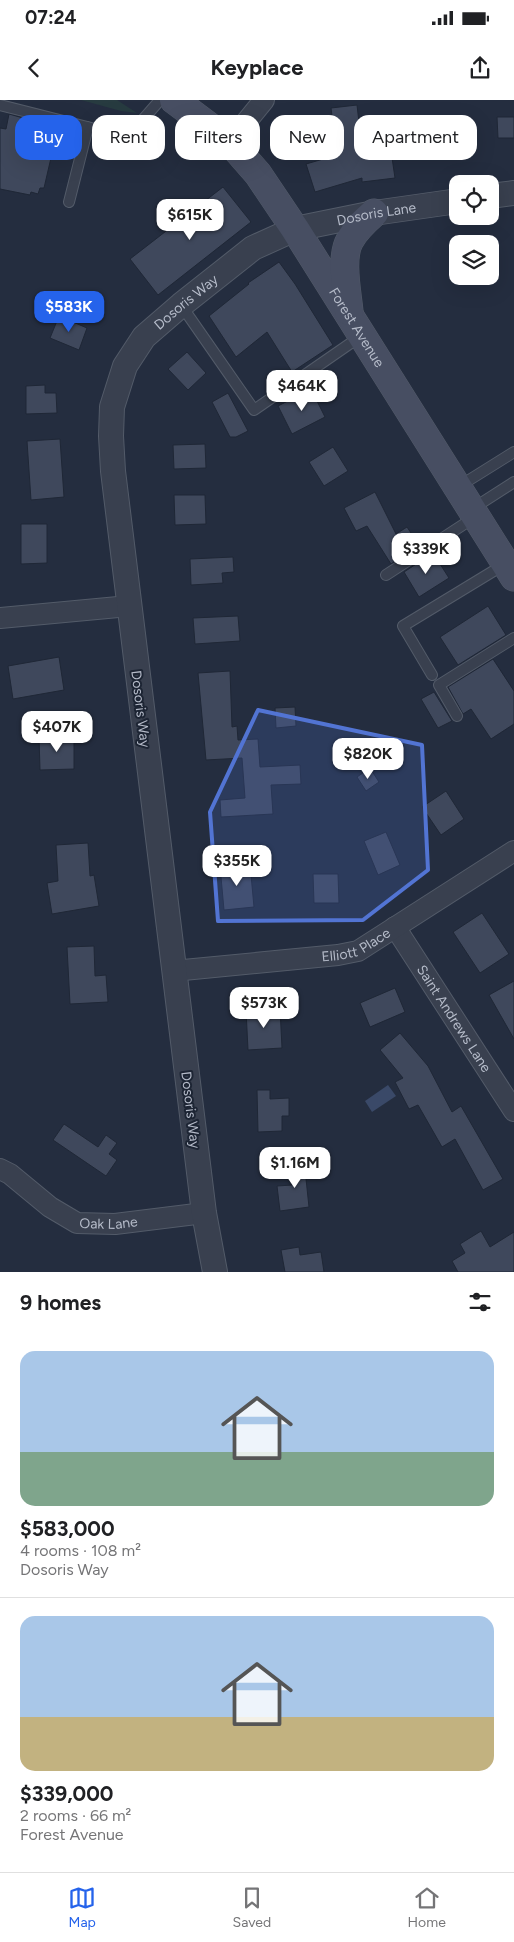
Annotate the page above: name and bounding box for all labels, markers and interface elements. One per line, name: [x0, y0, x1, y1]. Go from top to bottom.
text: 07:24: [25, 6, 77, 29]
icon: back: [20, 54, 48, 82]
text: Keyplace: [211, 54, 303, 81]
icon: share: [466, 54, 494, 82]
chip: Buy: [15, 115, 82, 160]
chip: Rent: [92, 115, 165, 160]
chip: Filters: [175, 115, 260, 160]
chip: New: [270, 115, 344, 160]
chip: Apartment: [354, 115, 477, 160]
map controls: [449, 175, 499, 285]
button: locate: [449, 175, 499, 225]
pin: $615K: [155, 198, 225, 241]
street label: Dosoris Lane: [335, 199, 418, 229]
text: $615K: [168, 205, 212, 224]
button: layers: [449, 235, 499, 285]
street label: Dosoris Way: [151, 271, 222, 333]
street label: Forest Avenue: [325, 285, 388, 371]
pin: $583K: [34, 290, 104, 333]
text: $583K: [45, 297, 93, 316]
pin: $464K: [267, 370, 337, 412]
text: $464K: [277, 376, 327, 395]
pin: $339K: [391, 532, 461, 575]
text: $339K: [403, 539, 449, 558]
street label: Dosoris Way: [127, 669, 154, 749]
pin: $407K: [22, 710, 92, 753]
text: $407K: [33, 717, 81, 736]
pin: $820K: [333, 738, 403, 780]
text: $820K: [344, 744, 392, 763]
pin: $355K: [202, 844, 272, 887]
text: $355K: [213, 851, 261, 870]
street label: Elliott Place: [321, 924, 394, 966]
street label: Saint Andrews Lane: [413, 962, 495, 1076]
pin: $573K: [229, 986, 299, 1029]
text: $573K: [241, 993, 287, 1012]
street label: Dosoris Way: [177, 1070, 204, 1150]
pin: $1.16M: [254, 1146, 336, 1189]
text: $1.16M: [270, 1153, 320, 1172]
street label: Oak Lane: [79, 1213, 139, 1233]
icon: filters: [466, 1288, 494, 1316]
text: 9 homes: [20, 1290, 101, 1315]
icon: home: [212, 1383, 302, 1473]
text: $583,000: [20, 1516, 115, 1541]
text: 4 rooms · 108 m²: [20, 1541, 141, 1560]
text: Dosoris Way: [20, 1560, 109, 1579]
icon: home: [212, 1649, 302, 1739]
text: $339,000: [20, 1781, 113, 1806]
text: 2 rooms · 66 m²: [20, 1806, 131, 1825]
text: Forest Avenue: [20, 1825, 124, 1844]
tab: Map: [68, 1884, 96, 1931]
tab: Saved: [233, 1884, 271, 1931]
tab: Home: [408, 1884, 446, 1931]

